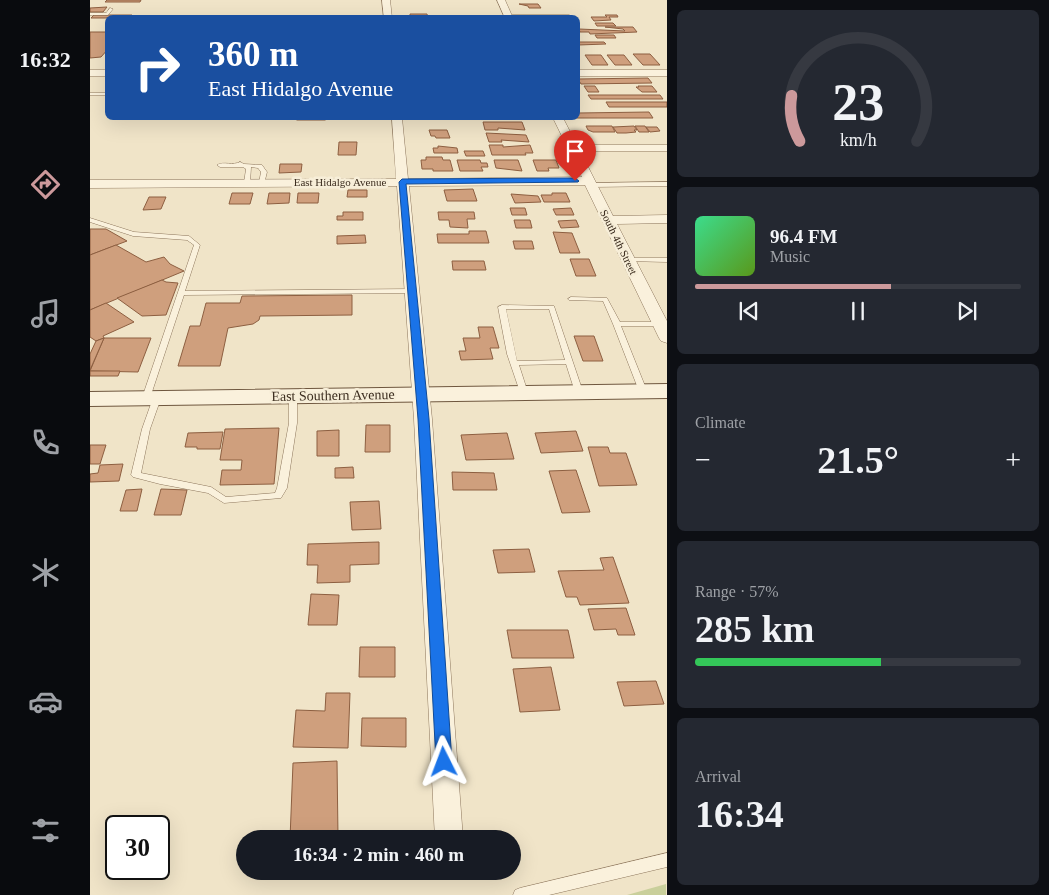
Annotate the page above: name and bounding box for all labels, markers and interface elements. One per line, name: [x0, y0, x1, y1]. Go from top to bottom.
icon: right: [125, 35, 190, 100]
text: 360 m: [208, 35, 298, 74]
text: 16:32: [19, 47, 71, 72]
text: 23: [832, 74, 884, 131]
text: East Hidalgo Avenue: [208, 76, 393, 101]
pin: [554, 130, 596, 181]
text: km/h: [840, 130, 876, 150]
icon: arrive: [561, 137, 589, 165]
icon: directions: [28, 167, 63, 202]
street label: East Hidalgo Avenue: [294, 176, 386, 188]
street label: South 4th Street: [598, 208, 640, 276]
text: 96.4 FM: [770, 226, 838, 247]
text: Music: [770, 248, 810, 265]
icon: music: [28, 296, 63, 331]
icon: previous: [735, 297, 763, 325]
icon: pause: [844, 297, 872, 325]
icon: next: [953, 297, 981, 325]
street label: East Southern Avenue: [271, 387, 395, 404]
text: Climate: [695, 414, 746, 431]
icon: phone: [28, 425, 63, 460]
text: 21.5°: [817, 439, 899, 481]
text: −: [695, 444, 711, 475]
text: +: [1005, 444, 1021, 475]
icon: climate: [28, 555, 63, 590]
text: Range · 57%: [695, 583, 779, 600]
text: 285 km: [695, 608, 814, 650]
icon: car: [28, 684, 63, 719]
position arrow: [417, 735, 469, 787]
text: Arrival: [695, 768, 741, 785]
text: 16:34: [695, 793, 784, 835]
icon: filters: [28, 813, 63, 848]
speed limit sign: 30: [105, 815, 170, 880]
text: 16:34 · 2 min · 460 m: [293, 844, 464, 865]

